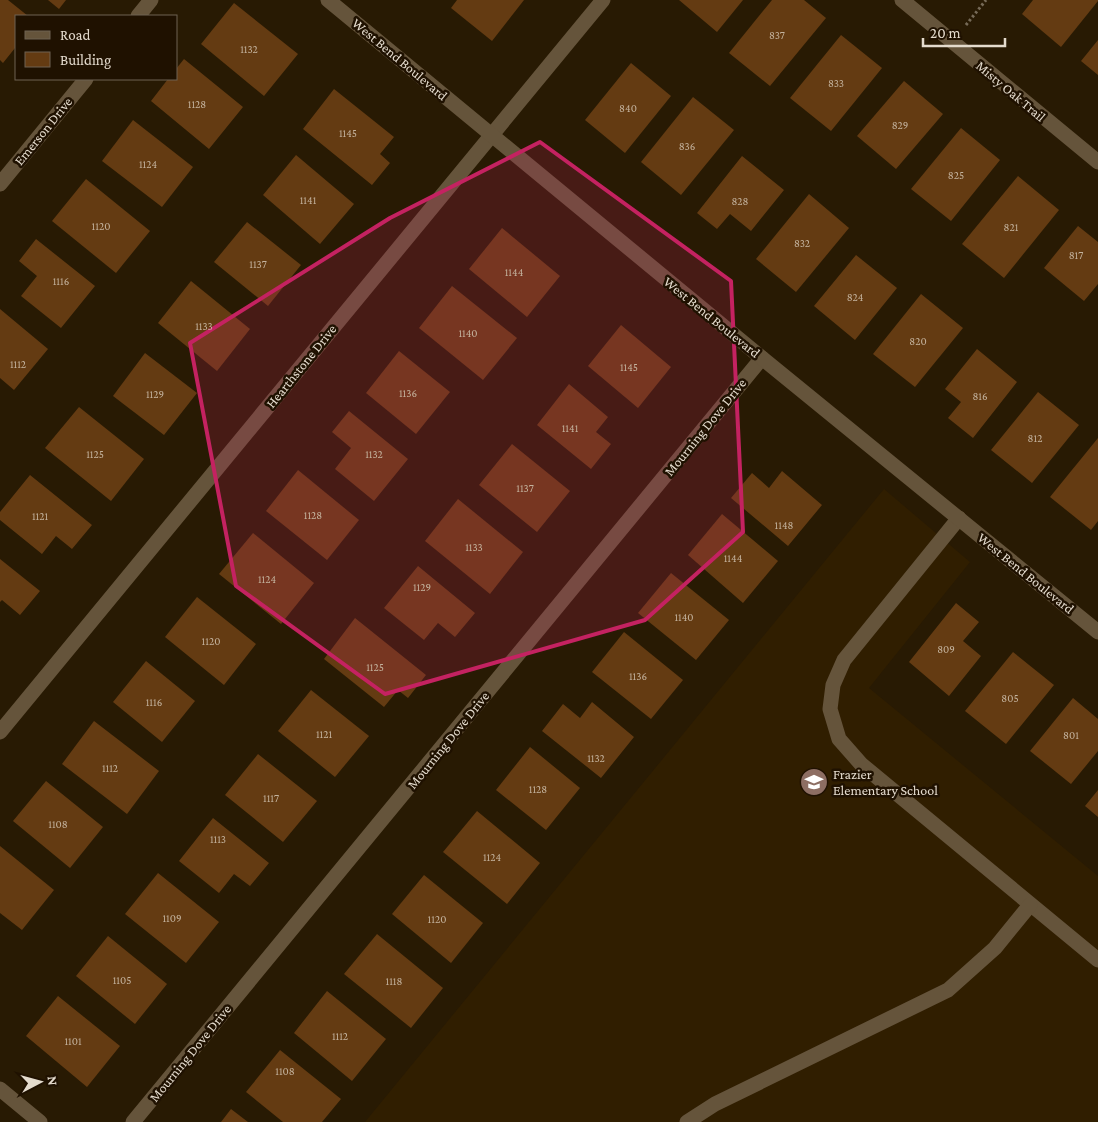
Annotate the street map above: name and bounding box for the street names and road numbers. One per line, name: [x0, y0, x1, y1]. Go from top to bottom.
street label: West Bend Boulevard: [349, 15, 451, 104]
street label: Misty Oak Trail: [973, 57, 1049, 125]
street label: Emerson Drive: [11, 94, 75, 168]
street label: West Bend Boulevard: [661, 273, 764, 361]
street label: Hearthstone Drive: [262, 321, 340, 411]
street label: Mourning Dove Drive: [661, 375, 749, 479]
street label: West Bend Boulevard: [975, 529, 1078, 617]
street label: Mourning Dove Drive: [404, 688, 492, 792]
street label: Mourning Dove Drive: [146, 1001, 234, 1105]

